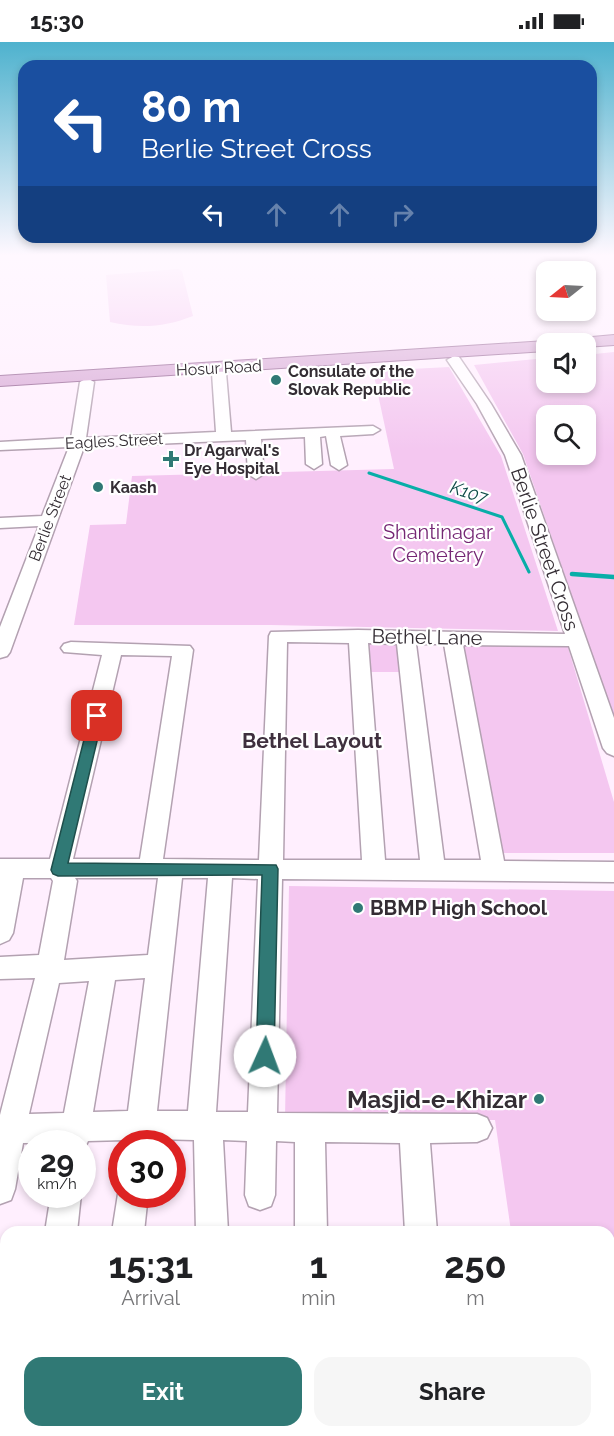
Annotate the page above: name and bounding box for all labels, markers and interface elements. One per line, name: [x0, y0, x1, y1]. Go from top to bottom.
text: 15:30: [30, 8, 84, 34]
text: 80 m: [141, 83, 241, 132]
icon: left: [42, 84, 120, 162]
text: Berlie Street Cross: [141, 133, 372, 164]
icon: left: [197, 198, 230, 231]
icon: ahead: [260, 198, 293, 231]
icon: ahead: [323, 198, 356, 231]
icon: right: [386, 198, 419, 231]
north arrow: [536, 261, 596, 321]
map controls: [536, 261, 596, 465]
button: sound: [536, 333, 596, 393]
street label: Hosur Road: [175, 356, 263, 380]
place label: Consulate of the Slovak Republic: [288, 362, 415, 399]
marker: Consulate of the Slovak Republic: [269, 373, 283, 387]
button: search: [536, 405, 596, 465]
street label: Eagles Street: [64, 429, 164, 453]
place label: Dr Agarwal's Eye Hospital: [184, 441, 280, 478]
marker: Dr Agarwal's Eye Hospital: [162, 450, 180, 468]
street label: Berlie Street Cross: [506, 464, 584, 634]
street label: Berlie Street: [25, 471, 75, 564]
water label: K107: [448, 476, 492, 508]
place label: Kaash: [110, 478, 157, 497]
marker: Kaash: [91, 480, 105, 494]
park label: Shantinagar Cemetery: [383, 520, 493, 567]
street label: Bethel Lane: [371, 624, 483, 650]
pin: [71, 690, 122, 741]
icon: arrive: [80, 699, 113, 732]
district label: Bethel Layout: [242, 728, 382, 753]
place label: BBMP High School: [370, 896, 548, 920]
marker: BBMP High School: [351, 901, 365, 915]
position arrow: [233, 1024, 297, 1088]
place label: Masjid-e-Khizar: [347, 1085, 527, 1114]
marker: Masjid-e-Khizar: [532, 1092, 546, 1106]
speed limit sign: 30: [108, 1130, 186, 1208]
text: 29: [40, 1144, 74, 1179]
text: km/h: [37, 1175, 77, 1193]
text: 15:31: [108, 1244, 193, 1286]
text: 1: [310, 1244, 327, 1286]
text: 250: [444, 1244, 507, 1286]
text: Arrival: [121, 1286, 180, 1310]
text: min: [301, 1286, 336, 1310]
text: m: [466, 1286, 485, 1310]
button: Exit: [24, 1357, 302, 1426]
button: Share: [314, 1357, 591, 1426]

